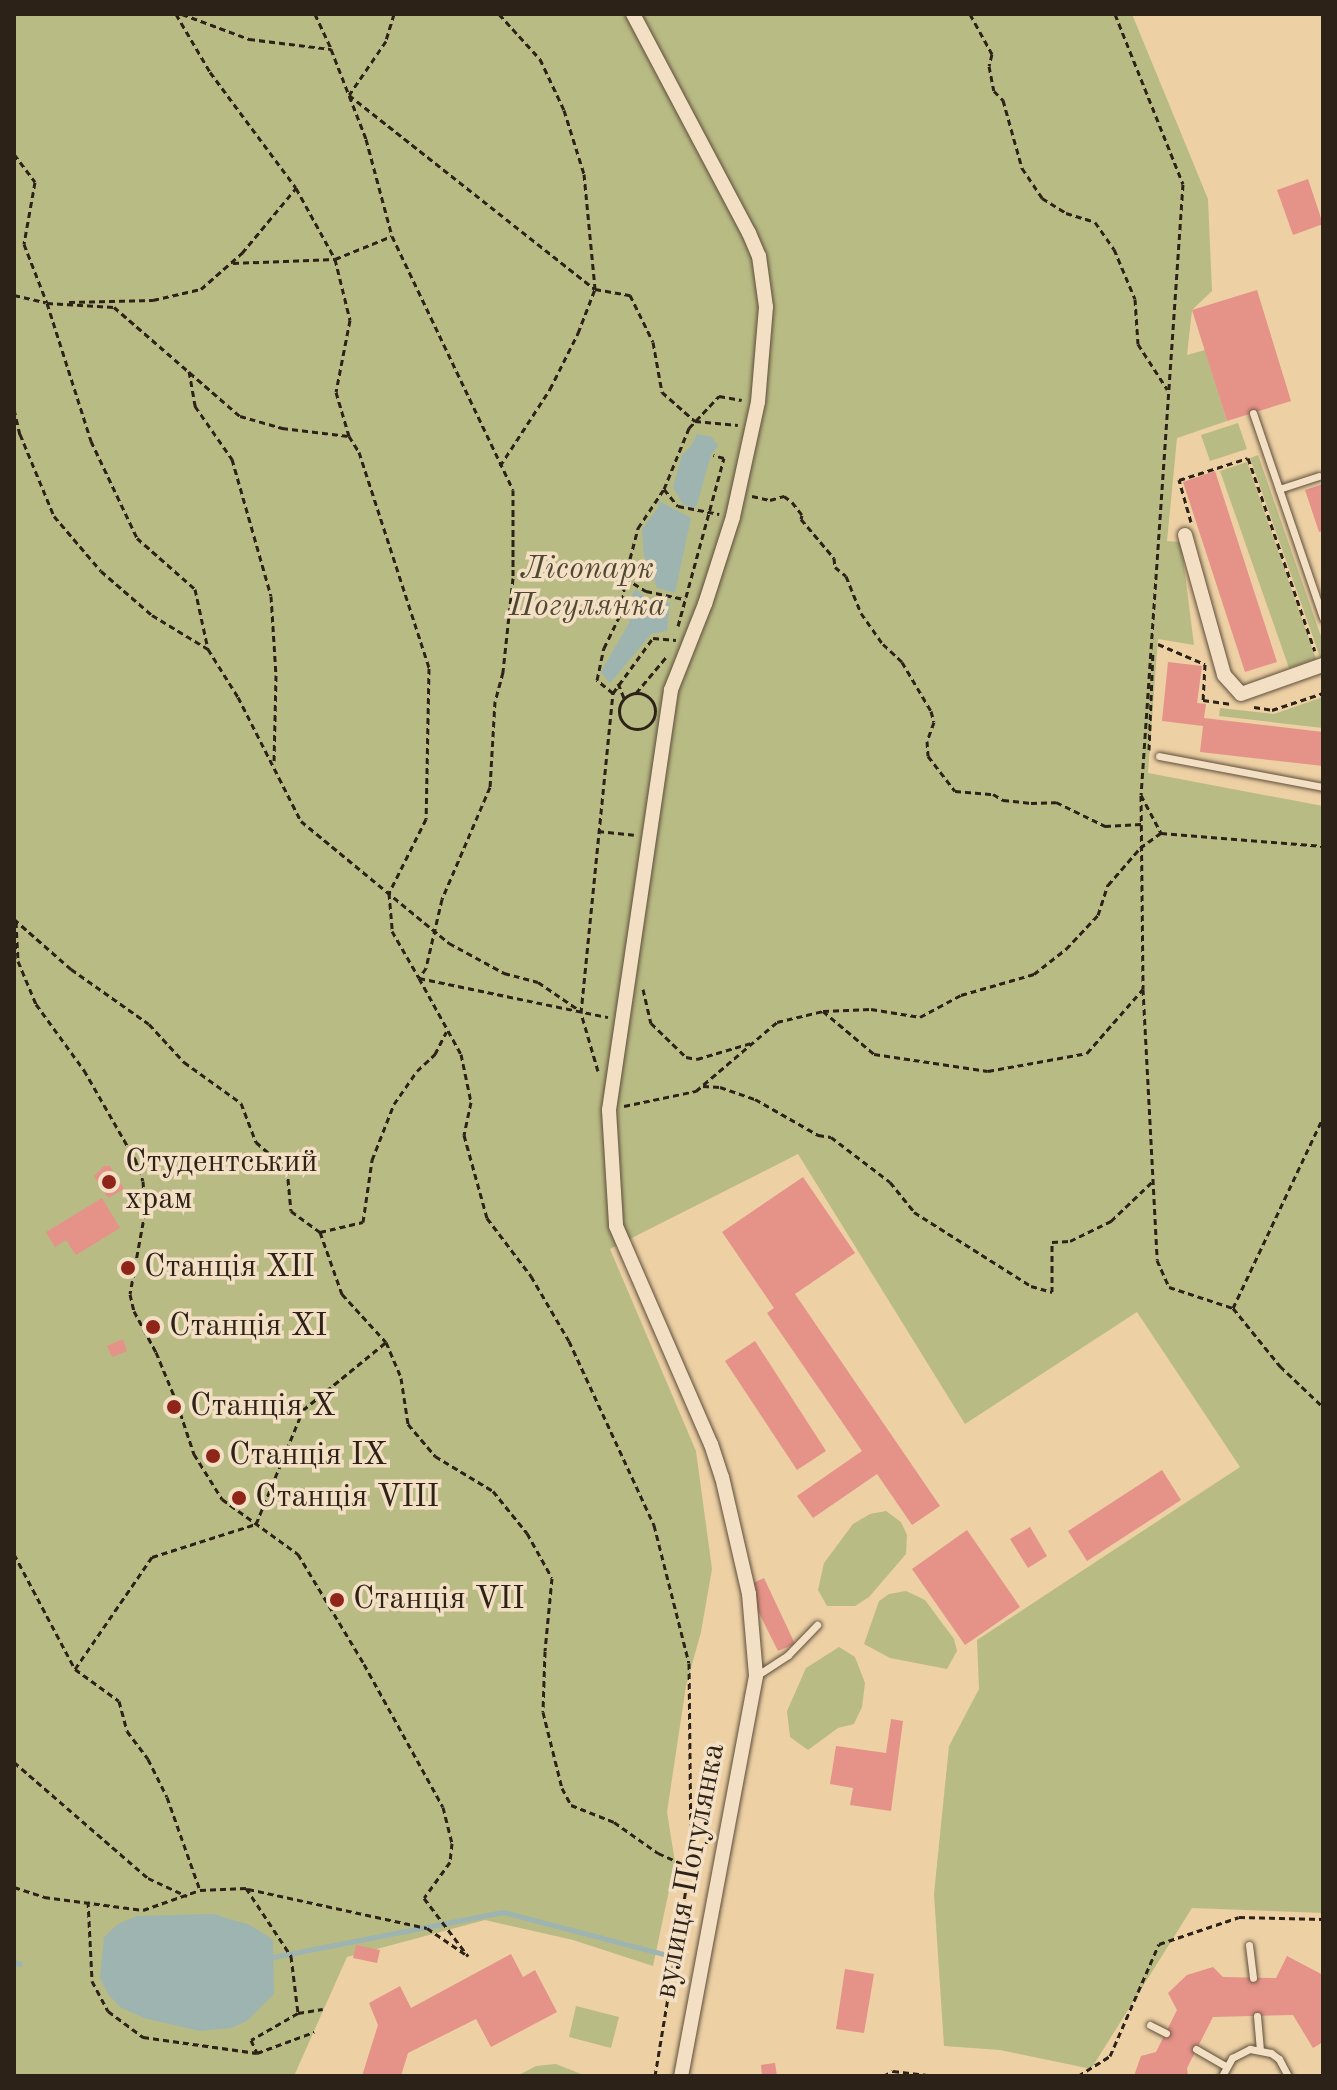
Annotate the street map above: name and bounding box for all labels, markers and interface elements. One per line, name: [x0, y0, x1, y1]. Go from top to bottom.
park label: Лісопарк Погулянка: [509, 552, 665, 627]
place label: Студентський храм: [125, 1145, 318, 1220]
marker: Студентський храм: [100, 1173, 118, 1191]
place label: Cтанція XII: [144, 1249, 315, 1287]
marker: Cтанція XII: [119, 1259, 137, 1277]
place label: Cтанція XI: [169, 1308, 327, 1346]
marker: Cтанція XI: [144, 1318, 162, 1336]
place label: Cтанція X: [190, 1388, 336, 1426]
marker: Cтанція X: [165, 1398, 183, 1416]
place label: Cтанція IX: [229, 1437, 387, 1475]
marker: Cтанція IX: [204, 1447, 222, 1465]
place label: Cтанція VIII: [255, 1479, 439, 1517]
marker: Cтанція VIII: [230, 1489, 248, 1507]
place label: Станція VII: [353, 1581, 525, 1619]
marker: Станція VII: [328, 1591, 346, 1609]
street label: вулиця Погулянка: [647, 1740, 735, 2002]

